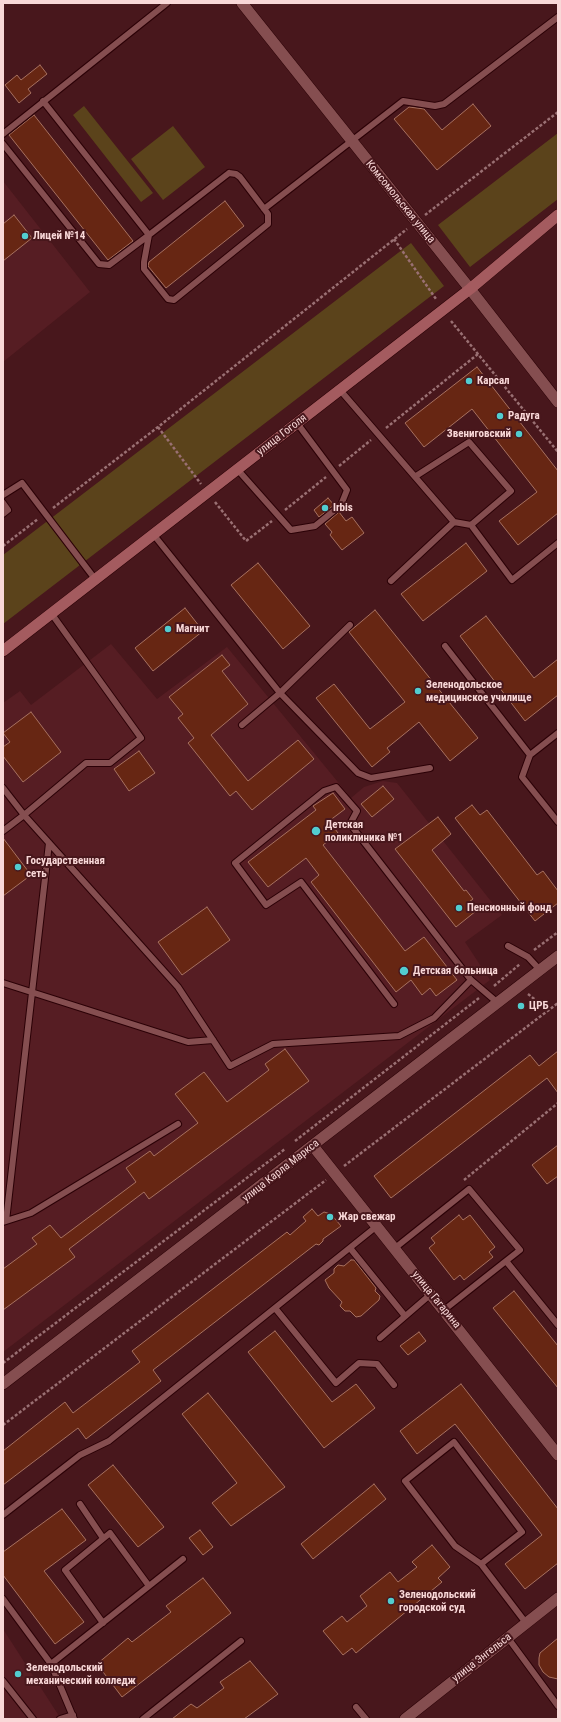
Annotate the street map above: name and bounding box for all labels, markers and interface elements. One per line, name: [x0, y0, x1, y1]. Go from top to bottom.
street label: Комсомольская улица: [363, 158, 437, 246]
place label: Лицей №14: [33, 229, 85, 243]
marker: Лицей №14: [20, 231, 30, 241]
place label: Карсал: [477, 374, 510, 388]
marker: Карсал: [464, 376, 474, 386]
place label: Радуга: [508, 409, 540, 423]
marker: Радуга: [495, 411, 505, 421]
street label: улица Гоголя: [255, 412, 309, 458]
place label: Звениговский: [447, 427, 511, 441]
marker: Звениговский: [514, 429, 524, 439]
place label: Irbis: [333, 501, 353, 515]
marker: Irbis: [320, 503, 330, 513]
place label: Магнит: [176, 622, 210, 636]
marker: Магнит: [163, 624, 173, 634]
place label: Зеленодольское медицинское училище: [426, 678, 531, 704]
marker: Зеленодольское медицинское училище: [413, 686, 423, 696]
place label: Детская поликлиника №1: [325, 818, 403, 844]
marker: Детская поликлиника №1: [310, 825, 322, 837]
place label: Государственная сеть: [26, 854, 105, 880]
marker: Государственная сеть: [13, 862, 23, 872]
place label: Пенсионный фонд: [467, 901, 552, 915]
marker: Пенсионный фонд: [454, 903, 464, 913]
place label: Детская больница: [413, 964, 498, 978]
marker: Детская больница: [398, 965, 410, 977]
place label: ЦРБ: [529, 999, 549, 1013]
marker: ЦРБ: [516, 1001, 526, 1011]
street label: улица Карла Маркса: [240, 1137, 322, 1205]
place label: Жар свежар: [338, 1210, 396, 1224]
marker: Жар свежар: [325, 1212, 335, 1222]
street label: улица Гагарина: [409, 1269, 463, 1331]
place label: Зеленодольский городской суд: [399, 1588, 476, 1614]
marker: Зеленодольский городской суд: [386, 1596, 396, 1606]
street label: улица Энгельса: [450, 1631, 514, 1685]
place label: Зеленодольский механический колледж: [26, 1661, 136, 1687]
marker: Зеленодольский механический колледж: [13, 1669, 23, 1679]

